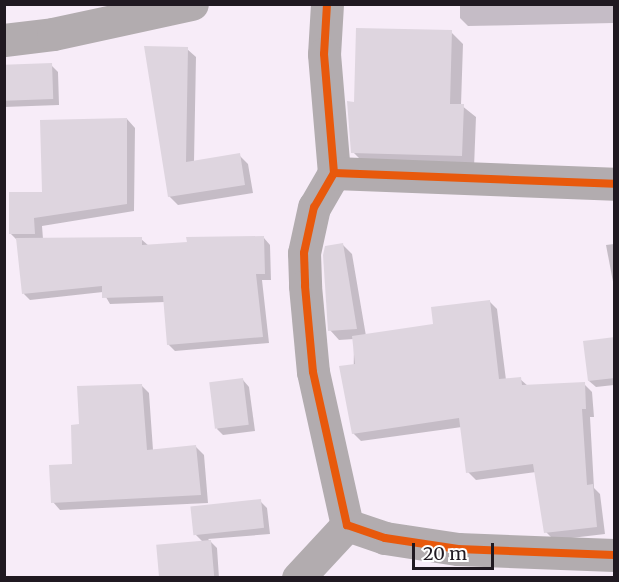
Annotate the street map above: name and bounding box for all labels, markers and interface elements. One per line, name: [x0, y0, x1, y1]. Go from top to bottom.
scale bar: [415, 531, 498, 569]
text: 20 m: [423, 542, 467, 565]

